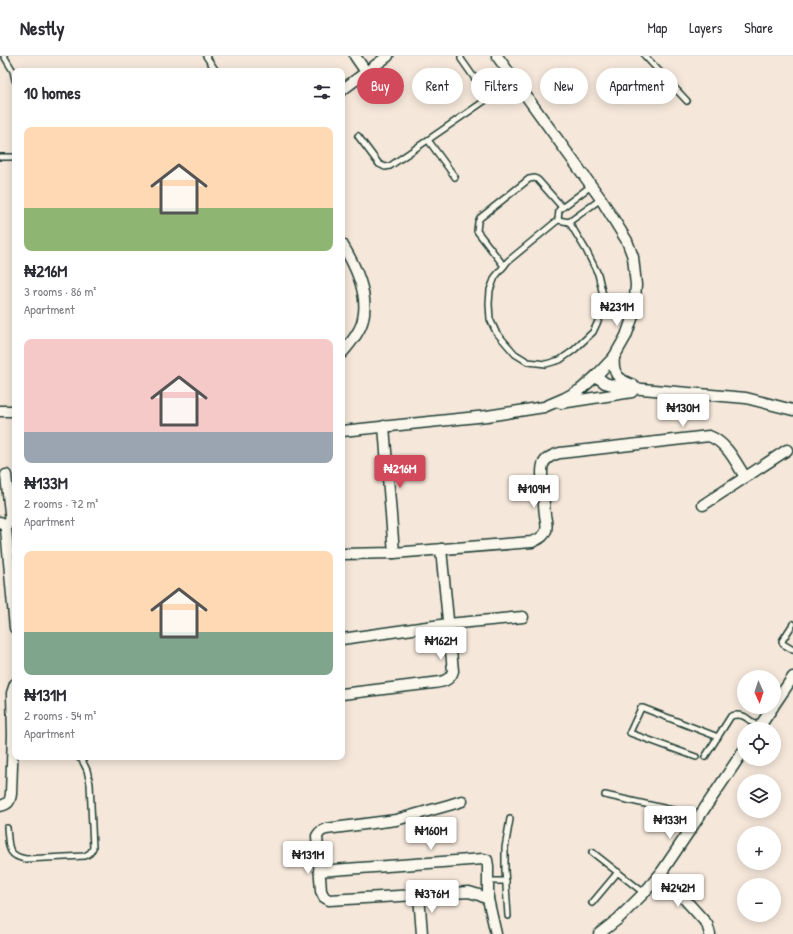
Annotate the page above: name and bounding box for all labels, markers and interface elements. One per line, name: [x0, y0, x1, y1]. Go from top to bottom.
text: Nestly: [20, 15, 65, 41]
text: Map: [647, 18, 667, 37]
text: Layers: [689, 18, 722, 37]
text: Share: [744, 18, 773, 37]
chip: Buy: [357, 68, 404, 104]
chip: Rent: [412, 68, 463, 104]
chip: Filters: [471, 68, 532, 104]
chip: New: [540, 68, 588, 104]
chip: Apartment: [596, 68, 678, 104]
text: 10 homes: [24, 81, 81, 104]
icon: filters: [311, 81, 333, 103]
icon: home: [143, 153, 215, 225]
text: ₦216M: [24, 259, 67, 282]
text: 3 rooms · 86 m²: [24, 282, 96, 300]
pin: ₦231M: [589, 293, 645, 327]
text: ₦231M: [600, 297, 634, 315]
text: Apartment: [24, 300, 75, 318]
icon: home: [143, 365, 215, 437]
pin: ₦130M: [655, 394, 711, 428]
text: ₦130M: [666, 398, 700, 416]
pin: ₦216M: [372, 455, 428, 489]
text: ₦216M: [383, 459, 417, 477]
text: ₦133M: [24, 471, 68, 494]
pin: ₦109M: [506, 475, 562, 509]
text: ₦109M: [518, 479, 550, 497]
text: 2 rooms · 72 m²: [24, 494, 98, 512]
text: Apartment: [24, 512, 75, 530]
icon: home: [143, 577, 215, 649]
pin: ₦162M: [413, 627, 469, 661]
text: ₦162M: [424, 631, 458, 649]
north arrow: [737, 670, 781, 714]
map controls: [737, 670, 781, 922]
text: ₦131M: [24, 683, 66, 706]
text: 2 rooms · 54 m²: [24, 706, 96, 724]
button: locate: [737, 722, 781, 766]
text: Apartment: [24, 724, 75, 742]
button: layers: [737, 774, 781, 818]
pin: ₦133M: [642, 806, 698, 840]
text: ₦133M: [653, 810, 687, 828]
pin: ₦160M: [403, 817, 459, 851]
text: ₦160M: [415, 821, 447, 839]
button: +: [737, 826, 781, 870]
pin: ₦131M: [280, 841, 336, 875]
text: ₦131M: [292, 845, 324, 863]
pin: ₦242M: [650, 874, 706, 908]
text: ₦242M: [661, 878, 695, 896]
button: −: [737, 878, 781, 922]
pin: ₦376M: [404, 880, 460, 914]
text: ₦376M: [415, 884, 449, 902]

